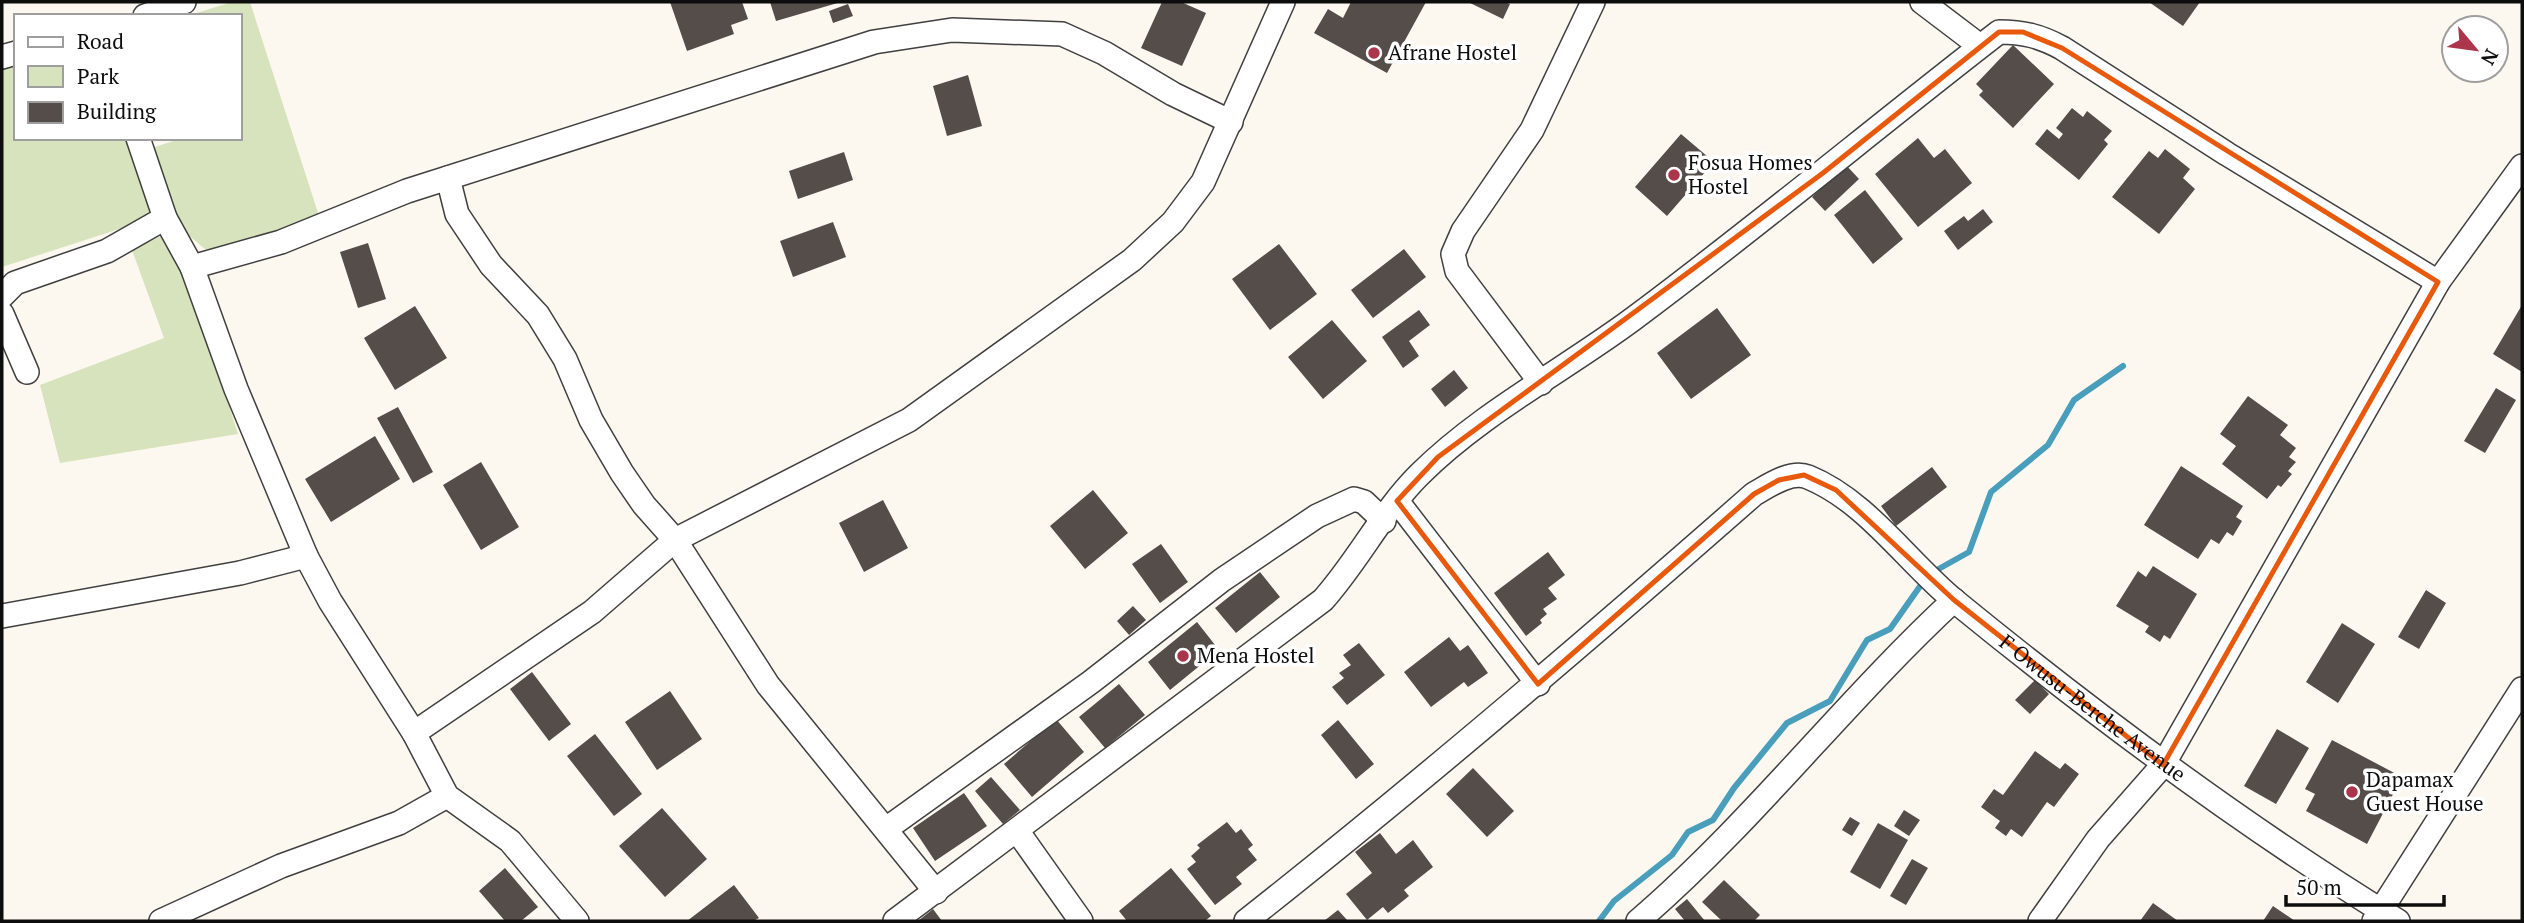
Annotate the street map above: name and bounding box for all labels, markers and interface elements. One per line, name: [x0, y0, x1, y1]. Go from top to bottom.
legend: [14, 14, 242, 140]
north arrow: [2440, 14, 2510, 84]
text: Road: [77, 27, 124, 55]
place label: Afrane Hostel: [1388, 38, 1517, 66]
marker: Afrane Hostel: [1366, 45, 1382, 61]
text: N: [2476, 45, 2505, 70]
text: Park: [77, 62, 119, 90]
text: Building: [77, 97, 157, 125]
place label: Fosua Homes Hostel: [1688, 148, 1813, 200]
marker: Fosua Homes Hostel: [1666, 167, 1682, 183]
street label: F Owusu-Berche Avenue: [1994, 628, 2192, 788]
place label: Mena Hostel: [1197, 641, 1315, 669]
marker: Mena Hostel: [1175, 648, 1191, 664]
place label: Dapamax Guest House: [2366, 765, 2484, 817]
marker: Dapamax Guest House: [2344, 784, 2360, 800]
scale bar: [2286, 864, 2444, 908]
text: 50 m: [2296, 873, 2342, 901]

